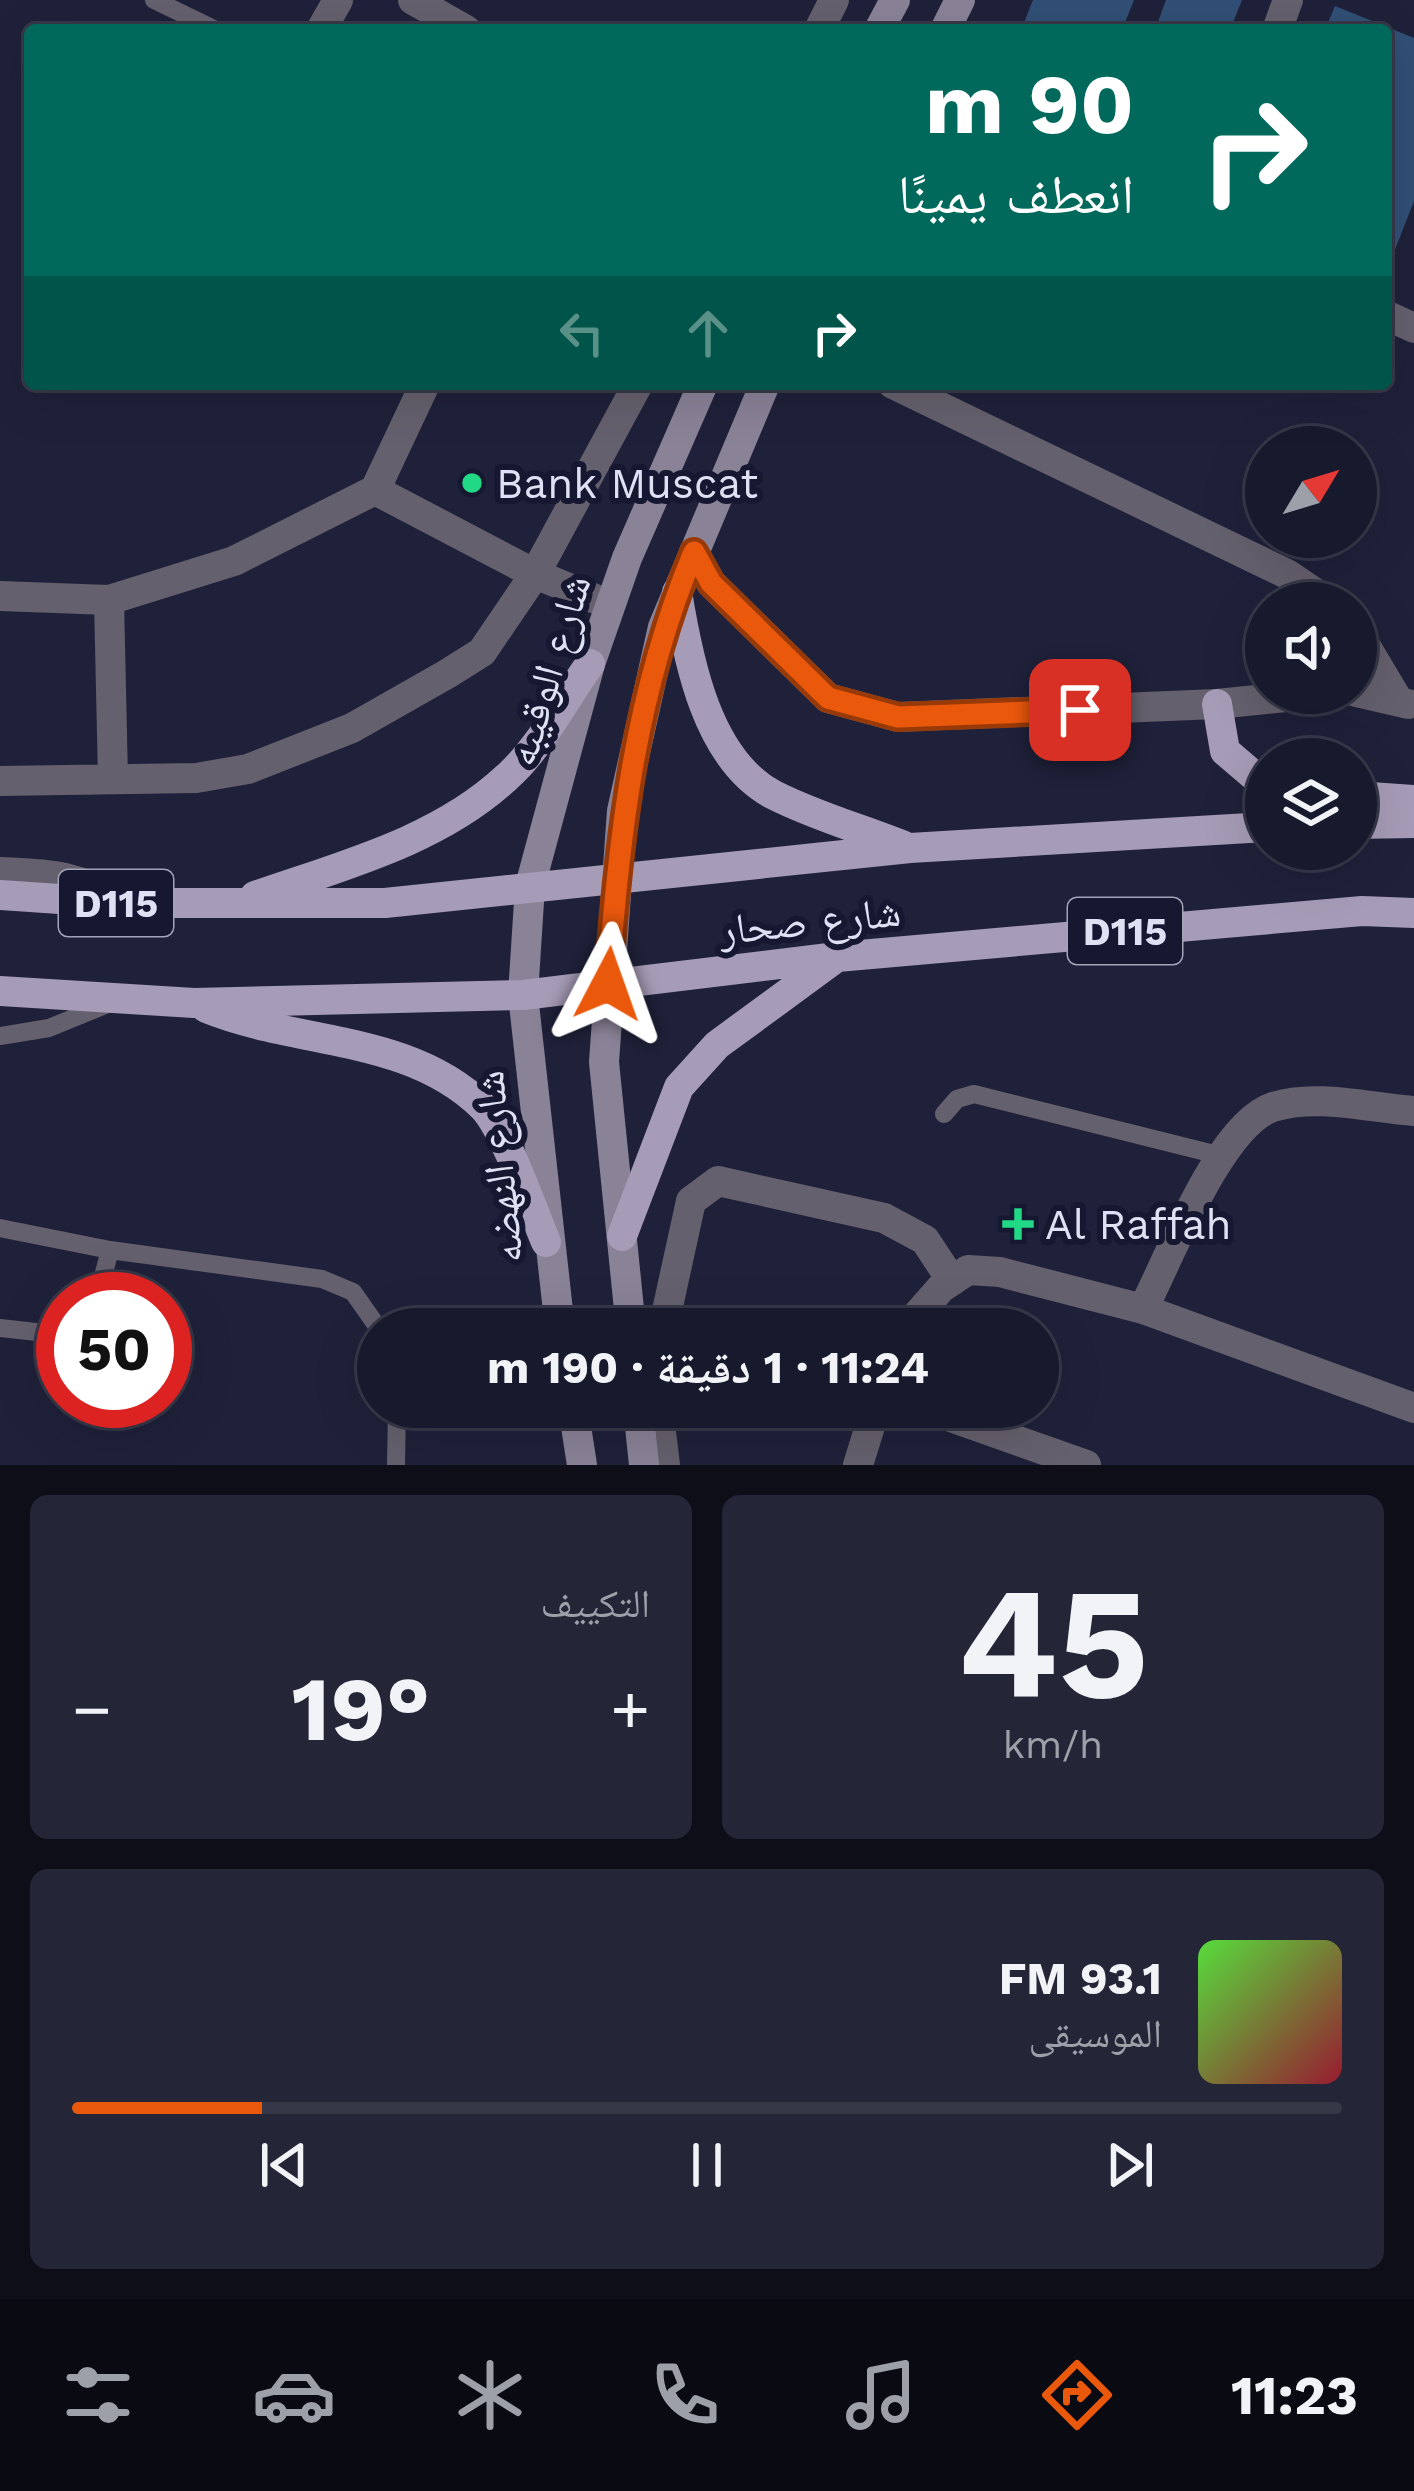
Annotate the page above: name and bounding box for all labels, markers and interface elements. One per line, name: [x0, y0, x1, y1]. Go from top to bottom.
text: 90 m: [925, 55, 1134, 153]
icon: right: [1176, 72, 1332, 228]
text: انعطف يمينًا: [898, 163, 1134, 226]
icon: left: [549, 300, 615, 366]
icon: ahead: [675, 300, 741, 366]
icon: right: [801, 300, 867, 366]
north arrow: [1245, 426, 1377, 558]
map controls: [1245, 426, 1377, 870]
place label: Bank Muscat: [496, 459, 758, 508]
marker: Bank Muscat: [459, 470, 485, 496]
street label: شارع الوقيبه: [496, 569, 603, 772]
button: sound: [1245, 582, 1377, 714]
pin: [1029, 659, 1131, 761]
icon: arrive: [1047, 677, 1113, 743]
button: layers: [1245, 738, 1377, 870]
road number: D115: [59, 870, 173, 936]
street label: شارع صحار: [716, 887, 903, 956]
road number: D115: [1068, 898, 1182, 964]
position arrow: [545, 921, 671, 1047]
street label: شارع النهضه: [464, 1068, 535, 1265]
place label: Al Raffah: [1045, 1200, 1231, 1249]
marker: Al Raffah: [1002, 1208, 1034, 1240]
speed limit sign: 50: [36, 1272, 192, 1428]
text: 11:24 · 1 دقيقة · 190 m: [487, 1341, 929, 1394]
text: 45: [957, 1552, 1149, 1735]
text: التكييف: [541, 1581, 650, 1626]
text: 19°: [292, 1656, 430, 1762]
text: −: [72, 1671, 112, 1748]
text: +: [610, 1671, 650, 1748]
text: km/h: [1003, 1722, 1103, 1767]
text: 93.1 FM: [999, 1952, 1162, 2005]
text: الموسيقى: [1029, 2011, 1162, 2056]
icon: previous: [251, 2132, 317, 2198]
icon: pause: [674, 2132, 740, 2198]
icon: next: [1097, 2132, 1163, 2198]
icon: filters: [56, 2353, 140, 2437]
icon: car: [252, 2353, 336, 2437]
icon: climate: [448, 2353, 532, 2437]
icon: phone: [643, 2353, 727, 2437]
icon: music: [839, 2353, 923, 2437]
icon: directions: [1035, 2353, 1119, 2437]
text: 11:23: [1231, 2364, 1358, 2427]

